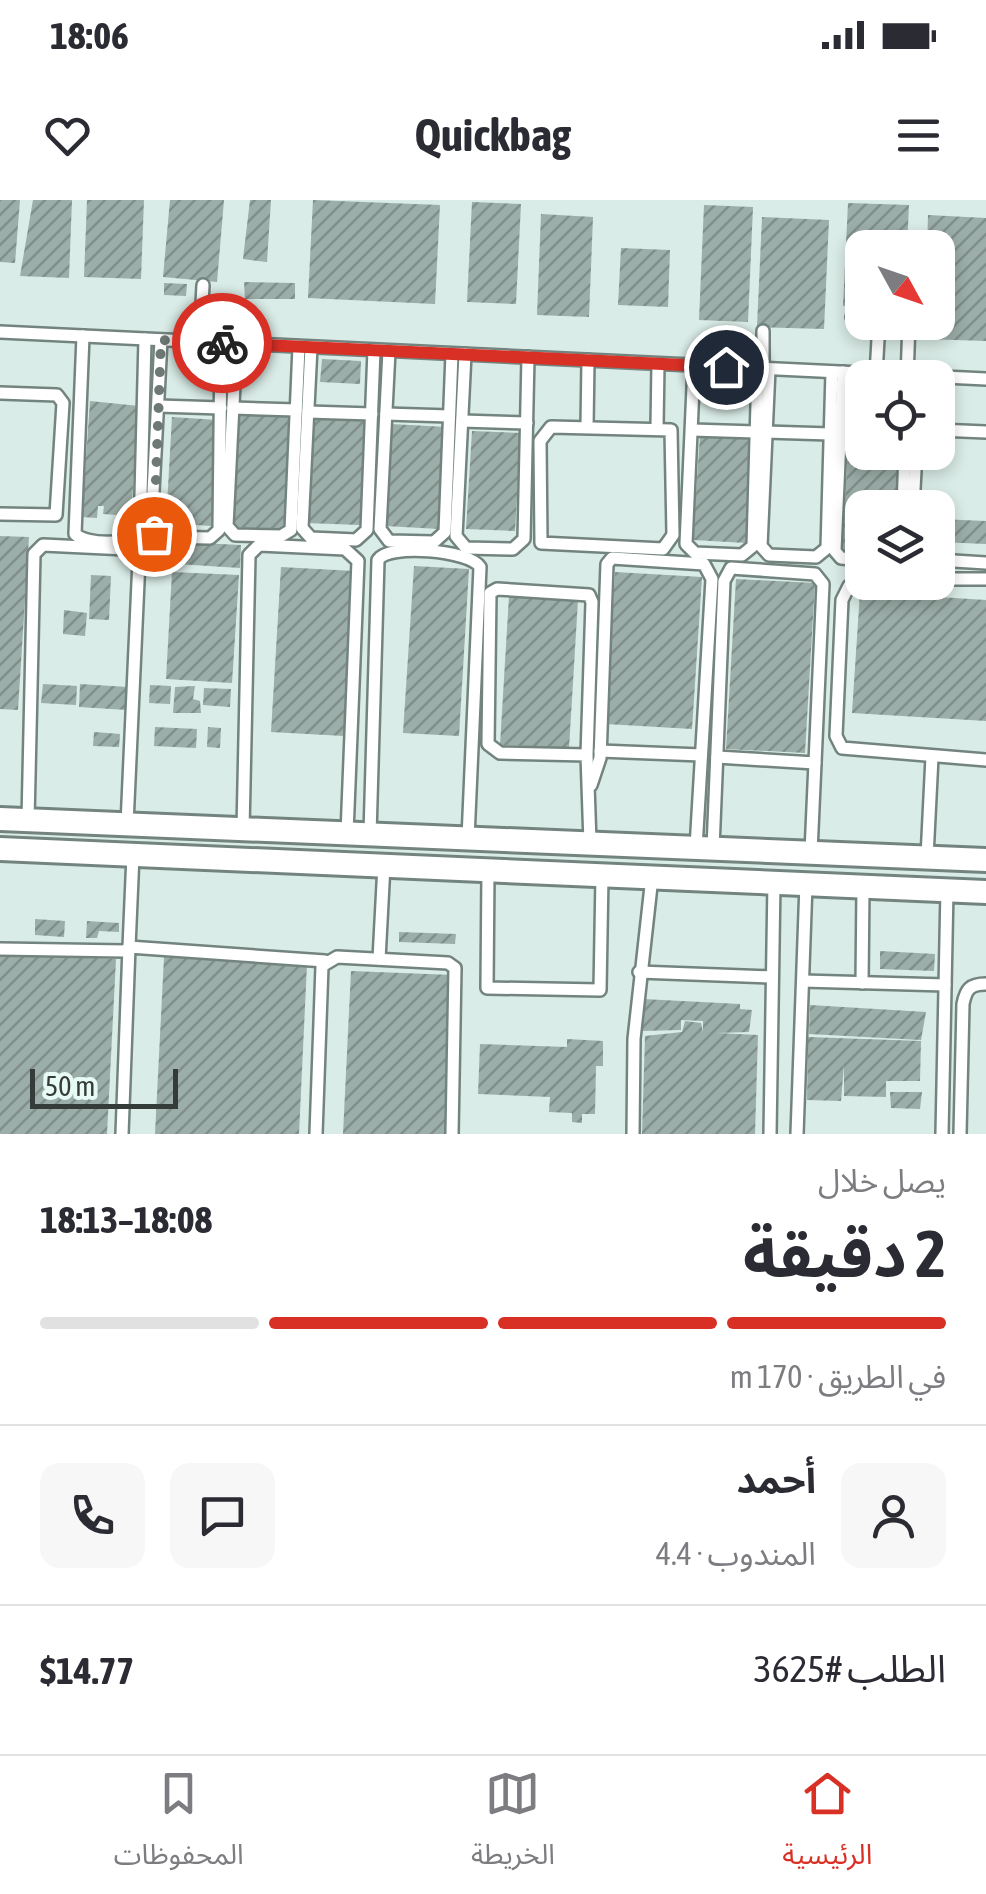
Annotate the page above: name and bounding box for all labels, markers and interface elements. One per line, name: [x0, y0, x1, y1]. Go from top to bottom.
text: 18:06: [50, 14, 129, 57]
icon: heart: [40, 108, 95, 163]
icon: menu: [891, 108, 946, 163]
text: Quickbag: [415, 109, 571, 161]
north arrow: [845, 230, 955, 340]
map controls: [845, 230, 955, 600]
courier: [172, 293, 272, 393]
icon: bike: [195, 316, 250, 371]
pin: [684, 325, 769, 410]
icon: home: [699, 340, 754, 395]
button: locate: [845, 360, 955, 470]
button: layers: [845, 490, 955, 600]
pin: [112, 492, 197, 577]
icon: bag: [127, 507, 182, 562]
scale bar: [30, 1064, 178, 1108]
text: 50 m: [45, 1070, 95, 1102]
text: يصل خلال: [818, 1162, 946, 1199]
text: 18:08–18:13: [40, 1198, 212, 1241]
text: 2 دقيقة: [743, 1216, 946, 1291]
text: في الطريق · 170 m: [730, 1358, 946, 1395]
text: أحمد: [736, 1458, 816, 1501]
button: phone: [40, 1463, 145, 1568]
button: chat: [170, 1463, 275, 1568]
button: person: [841, 1463, 946, 1568]
text: المندوب · 4.4: [656, 1535, 816, 1572]
text: الطلب #3625: [754, 1647, 946, 1690]
text: $14.77: [40, 1649, 134, 1692]
tab: المحفوظات: [114, 1766, 244, 1885]
tab: الخريطة: [471, 1766, 555, 1885]
tab: الرئيسية: [782, 1766, 872, 1885]

